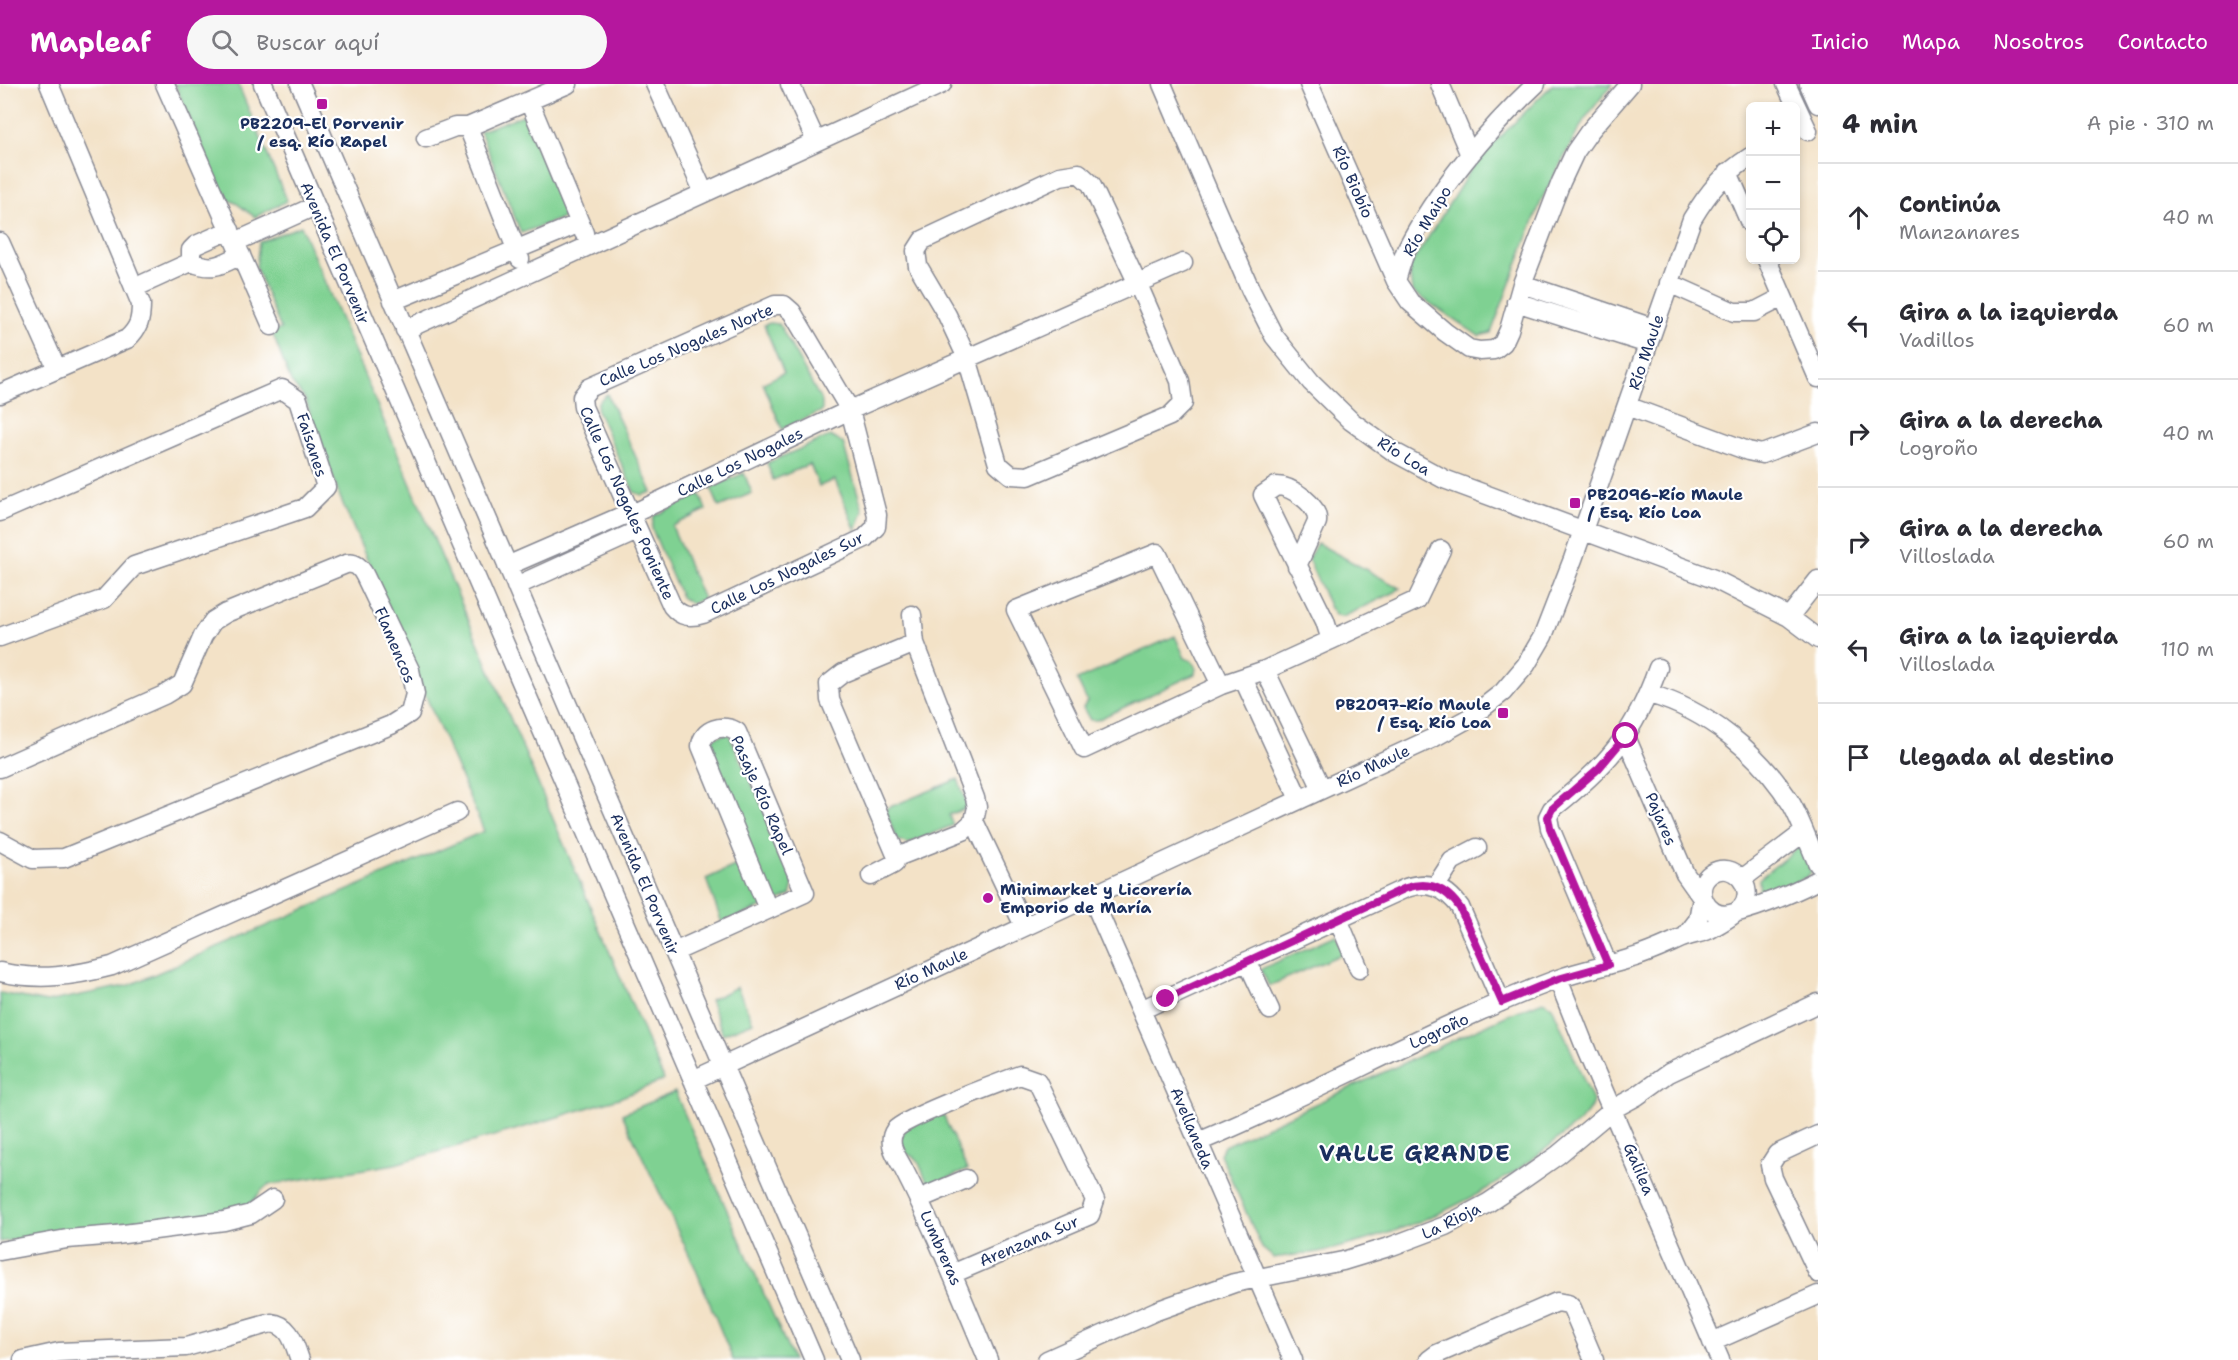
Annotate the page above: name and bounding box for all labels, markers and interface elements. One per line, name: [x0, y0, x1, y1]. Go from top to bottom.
search box: [187, 15, 607, 69]
text: Mapleaf: [30, 23, 151, 61]
icon: search: [208, 26, 241, 59]
text: Buscar aquí: [256, 28, 379, 57]
text: Inicio: [1811, 28, 1869, 56]
text: Mapa: [1902, 28, 1960, 56]
text: Nosotros: [1993, 28, 2084, 56]
text: Contacto: [2117, 28, 2208, 56]
marker: PB2209-El Porvenir / esq. Río Rapel: [315, 97, 329, 111]
map controls: [1746, 102, 1800, 264]
button: +: [1746, 102, 1800, 156]
text: 4 min: [1842, 106, 1918, 141]
text: A pie · 310 m: [2087, 110, 2214, 136]
place label: PB2209-El Porvenir / esq. Río Rapel: [240, 113, 404, 152]
street label: Río Biobío: [1328, 143, 1378, 221]
button: −: [1746, 156, 1800, 210]
street label: Avenida El Porvenir: [296, 179, 374, 327]
street label: Río Maipo: [1398, 182, 1456, 260]
text: Continúa: [1899, 190, 2001, 219]
icon: ahead: [1842, 201, 1875, 234]
text: 40 m: [2162, 204, 2214, 230]
button: locate: [1746, 210, 1800, 264]
text: Manzanares: [1899, 219, 2020, 245]
text: Gira a la izquierda: [1899, 298, 2118, 327]
street label: Calle Los Nogales Norte: [596, 299, 776, 391]
icon: left: [1842, 309, 1875, 342]
street label: Río Maule: [1623, 311, 1669, 393]
text: 60 m: [2162, 312, 2214, 338]
text: Vadillos: [1899, 327, 1975, 353]
street label: Calle Los Nogales Poniente: [575, 403, 679, 603]
text: Gira a la derecha: [1899, 406, 2103, 435]
street label: Faisanes: [292, 410, 332, 480]
icon: right: [1842, 417, 1875, 450]
text: 40 m: [2162, 420, 2214, 446]
street label: Calle Los Nogales: [674, 422, 806, 502]
street label: Río Loa: [1374, 432, 1434, 480]
text: Logroño: [1899, 435, 1978, 461]
place label: PB2096-Río Maule / Esq. Río Loa: [1587, 484, 1744, 523]
marker: PB2096-Río Maule / Esq. Río Loa: [1568, 496, 1582, 510]
text: Gira a la derecha: [1899, 514, 2103, 543]
icon: right: [1842, 525, 1875, 558]
street label: Calle Los Nogales Sur: [707, 527, 867, 619]
text: 60 m: [2162, 528, 2214, 554]
text: Villoslada: [1899, 543, 1995, 569]
street label: Flamencos: [370, 604, 420, 686]
text: Gira a la izquierda: [1899, 622, 2118, 651]
icon: left: [1842, 633, 1875, 666]
text: 110 m: [2160, 636, 2214, 662]
text: Villoslada: [1899, 651, 1995, 677]
place label: PB2097-Río Maule / Esq. Río Loa: [1335, 694, 1491, 733]
marker: PB2097-Río Maule / Esq. Río Loa: [1496, 706, 1510, 720]
route start: [1612, 722, 1638, 748]
street label: Pasaje Río Rapel: [726, 732, 798, 858]
street label: Río Maule: [1333, 740, 1413, 792]
icon: arrive: [1842, 741, 1875, 774]
text: Llegada al destino: [1899, 743, 2114, 772]
street label: Pajares: [1640, 789, 1682, 849]
street label: Avenida El Porvenir: [606, 810, 684, 958]
place label: Minimarket y Licorería Emporio de María: [1000, 879, 1192, 918]
marker: Minimarket y Licorería Emporio de María: [981, 891, 995, 905]
street label: Río Maule: [891, 943, 971, 995]
route end: [1152, 985, 1178, 1011]
street label: Logroño: [1406, 1008, 1472, 1054]
street label: Avellaneda: [1165, 1084, 1219, 1172]
district label: VALLE GRANDE: [1319, 1139, 1511, 1168]
street label: Galilea: [1619, 1140, 1659, 1198]
street label: La Rioja: [1418, 1198, 1484, 1244]
street label: Lumbreras: [915, 1207, 967, 1289]
street label: Arenzana Sur: [976, 1211, 1082, 1271]

